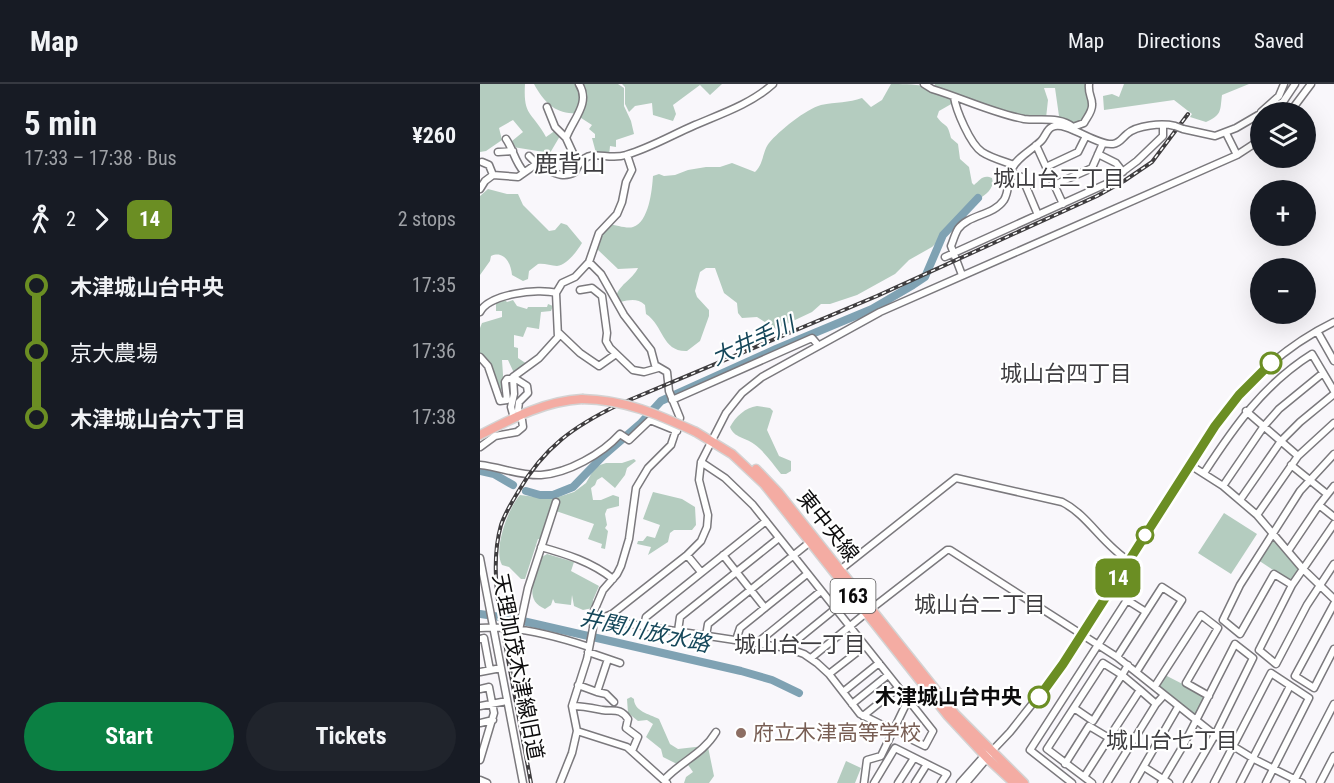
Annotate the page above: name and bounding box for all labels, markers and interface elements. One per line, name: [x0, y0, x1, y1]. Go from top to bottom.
text: Map: [30, 25, 78, 58]
text: Map: [1068, 29, 1104, 53]
text: Directions: [1137, 29, 1221, 53]
text: Saved: [1254, 29, 1304, 53]
map controls: [1250, 102, 1316, 324]
button: layers: [1250, 102, 1316, 168]
text: 5 min: [24, 104, 97, 143]
text: ¥260: [412, 123, 456, 148]
text: 17:33 – 17:38 · Bus: [24, 146, 177, 170]
district label: 鹿背山: [534, 150, 606, 178]
district label: 城山台三丁目: [993, 166, 1125, 191]
button: +: [1250, 180, 1316, 246]
icon: walk: [24, 203, 57, 236]
icon: forward: [85, 203, 118, 236]
text: 2: [66, 207, 76, 231]
text: 14: [139, 207, 160, 231]
text: 2 stops: [398, 207, 456, 231]
button: −: [1250, 258, 1316, 324]
text: 17:35: [412, 273, 456, 297]
text: 木津城山台中央: [70, 275, 224, 300]
water label: 大井手川: [708, 311, 800, 370]
text: 17:36: [412, 339, 456, 363]
text: 京大農場: [70, 341, 158, 366]
unlabelled marker: [1260, 352, 1282, 374]
district label: 城山台四丁目: [1000, 361, 1132, 386]
text: 17:38: [412, 405, 456, 429]
text: 木津城山台六丁目: [70, 407, 246, 432]
street label: 東中央線: [792, 486, 864, 566]
unlabelled marker: [1136, 526, 1154, 544]
line badge: 14: [1091, 558, 1145, 598]
text: 14: [1107, 566, 1129, 590]
street label: 天理加茂木津線旧道: [488, 572, 548, 762]
road number: 163: [830, 579, 875, 613]
district label: 城山台二丁目: [914, 592, 1046, 617]
water label: 井関川放水路: [578, 605, 714, 657]
district label: 城山台一丁目: [734, 632, 866, 657]
place label: 木津城山台中央: [875, 685, 1022, 709]
marker: 木津城山台中央: [1028, 686, 1050, 708]
button: Start: [24, 702, 234, 771]
button: Tickets: [246, 702, 456, 771]
place label: 府立木津高等学校: [753, 721, 921, 745]
marker: 府立木津高等学校: [734, 726, 748, 740]
district label: 城山台七丁目: [1106, 728, 1238, 753]

